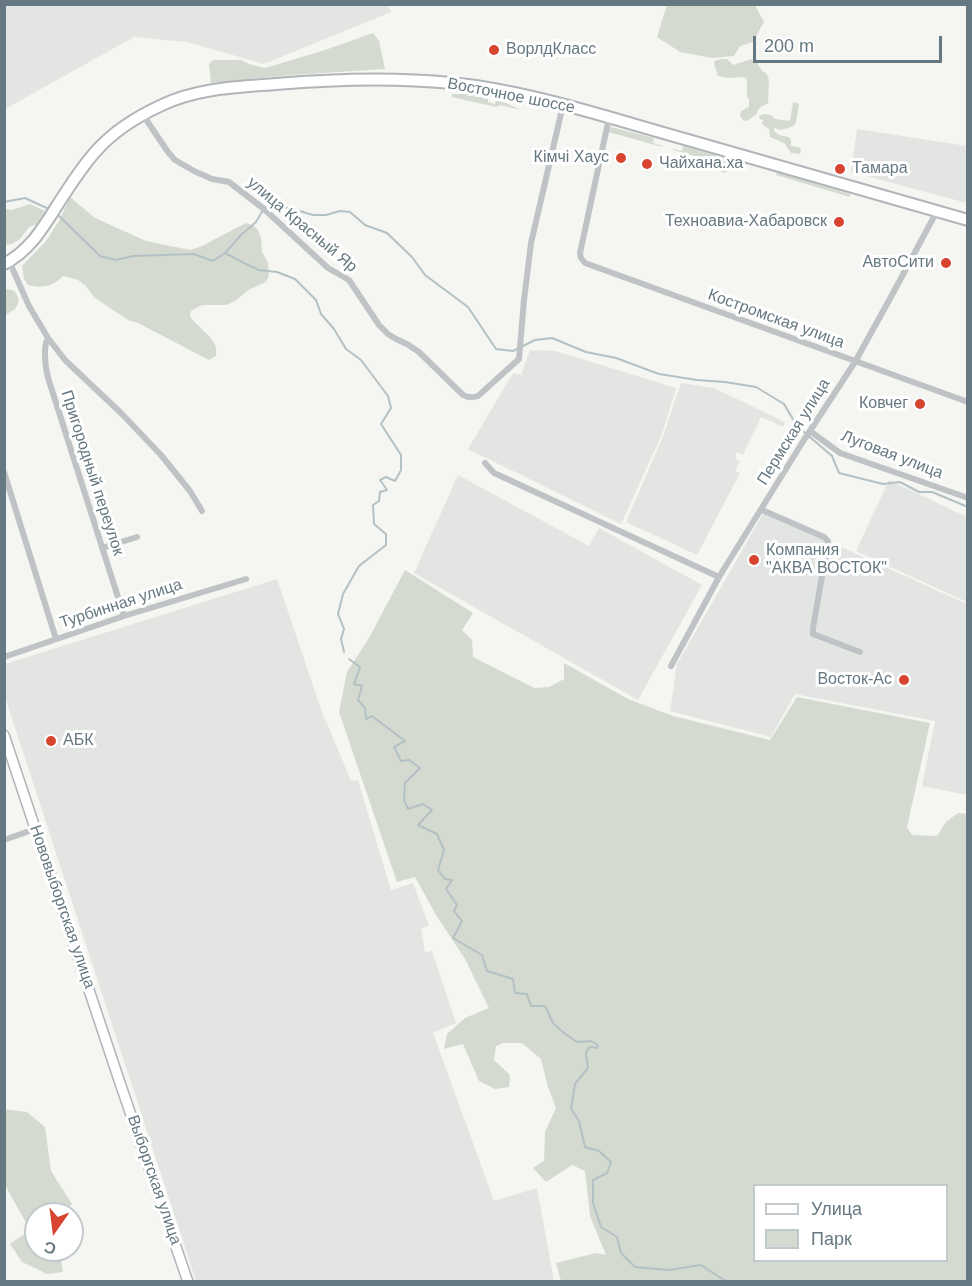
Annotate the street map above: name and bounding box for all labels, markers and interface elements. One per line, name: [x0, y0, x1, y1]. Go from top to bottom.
scale bar: [756, 24, 945, 62]
text: 200 m: [764, 36, 814, 56]
place label: ВорлдКласс: [506, 40, 596, 60]
marker: ВорлдКласс: [487, 43, 501, 57]
street label: Восточное шоссе: [446, 74, 576, 118]
place label: Кiмчi Хаус: [534, 148, 609, 168]
marker: Кiмчi Хаус: [614, 151, 628, 165]
place label: Чайхана.ха: [659, 154, 743, 174]
marker: Чайхана.ха: [640, 157, 654, 171]
place label: Тамара: [852, 159, 908, 179]
marker: Тамара: [833, 162, 847, 176]
street label: улица Красный Яр: [243, 173, 361, 277]
place label: Техноавиа-Хабаровск: [665, 212, 827, 232]
marker: Техноавиа-Хабаровск: [832, 215, 846, 229]
place label: АвтоСити: [862, 253, 934, 273]
marker: АвтоСити: [939, 256, 953, 270]
street label: Костромская улица: [705, 285, 847, 353]
street label: Пермская улица: [754, 375, 834, 489]
street label: Пригородный переулок: [56, 388, 128, 558]
place label: Ковчег: [859, 394, 908, 414]
marker: Ковчег: [913, 397, 927, 411]
street label: Луговая улица: [838, 427, 946, 483]
place label: Компания "АКВА ВОСТОК": [766, 541, 887, 579]
marker: Компания "АКВА ВОСТОК": [747, 553, 761, 567]
street label: Турбинная улица: [57, 575, 185, 633]
place label: Восток-Ас: [817, 670, 892, 690]
marker: Восток-Ас: [897, 673, 911, 687]
place label: АБК: [63, 731, 93, 751]
marker: АБК: [44, 734, 58, 748]
street label: Нововыборгская улица: [25, 823, 99, 991]
street label: Выборгская улица: [123, 1113, 185, 1247]
legend: [753, 1184, 948, 1262]
text: Улица: [811, 1199, 862, 1219]
north arrow: [24, 1202, 84, 1262]
text: Парк: [811, 1229, 852, 1249]
text: С: [42, 1238, 58, 1258]

